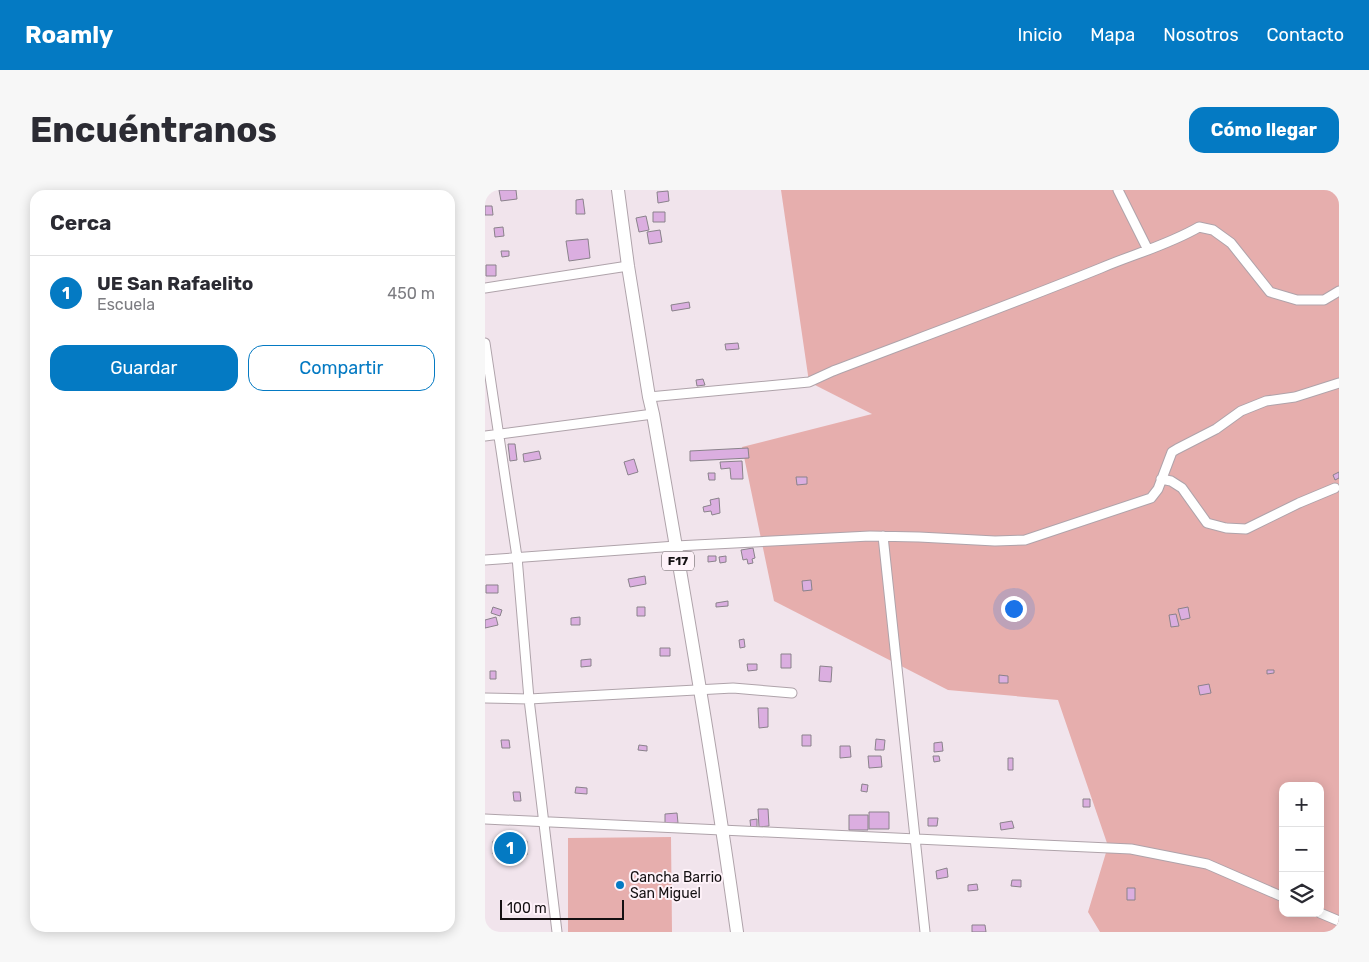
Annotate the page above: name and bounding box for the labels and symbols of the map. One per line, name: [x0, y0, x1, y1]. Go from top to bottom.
road number: F17: [662, 552, 694, 571]
your location: [1001, 596, 1027, 622]
pin: 1: [494, 829, 526, 867]
place label: Cancha Barrio San Miguel: [630, 869, 722, 902]
marker: Cancha Barrio San Miguel: [614, 879, 626, 891]
scale bar: [500, 897, 624, 920]

